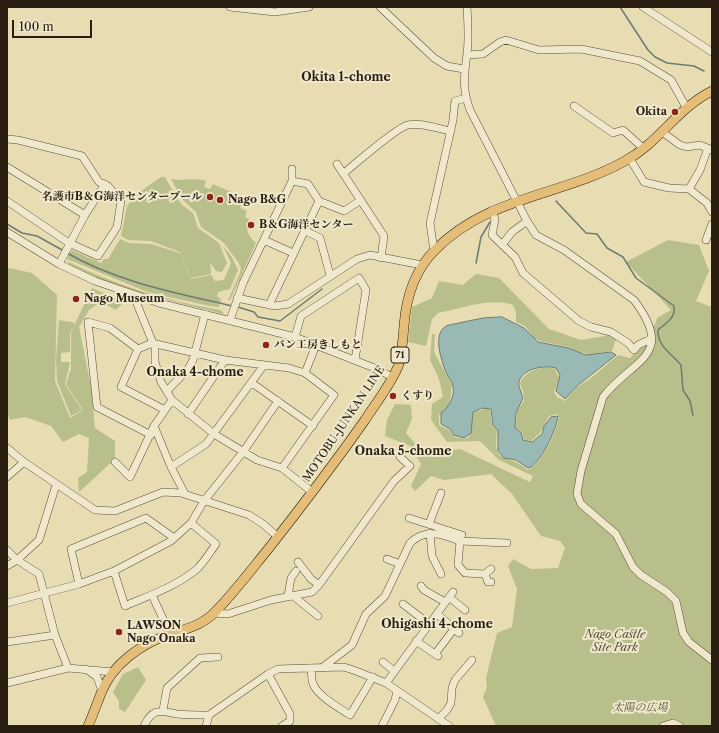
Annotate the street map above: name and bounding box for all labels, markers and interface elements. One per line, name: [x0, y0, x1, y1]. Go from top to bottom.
scale bar: [14, 12, 94, 38]
text: 100 m: [19, 19, 54, 34]
district label: Okita 1-chome: [301, 71, 391, 85]
place label: Okita: [636, 105, 667, 119]
marker: Okita: [670, 107, 680, 117]
place label: 名護市B＆G海洋センタープール: [42, 190, 202, 204]
marker: 名護市B＆G海洋センタープール: [205, 192, 215, 202]
place label: Nago B&G: [228, 193, 286, 207]
marker: Nago B&G: [215, 195, 225, 205]
place label: B＆G海洋センター: [259, 218, 353, 232]
marker: B＆G海洋センター: [246, 220, 256, 230]
place label: Nago Museum: [84, 292, 164, 306]
marker: Nago Museum: [71, 294, 81, 304]
place label: パン工房きしもと: [274, 338, 362, 352]
marker: パン工房きしもと: [261, 340, 271, 350]
road number: 71: [391, 347, 409, 363]
street label: MOTOBU-JUNKAN LINE: [300, 364, 388, 484]
district label: Onaka 4-chome: [146, 366, 244, 380]
place label: くすり: [401, 389, 434, 403]
marker: くすり: [388, 391, 398, 401]
district label: Onaka 5-chome: [355, 445, 451, 459]
district label: Ohigashi 4-chome: [381, 618, 493, 632]
place label: LAWSON Nago Onaka: [127, 619, 196, 645]
marker: LAWSON Nago Onaka: [114, 627, 124, 637]
park label: Nago Castle Site Park: [585, 628, 645, 654]
park label: 太陽の広場: [613, 701, 667, 715]

